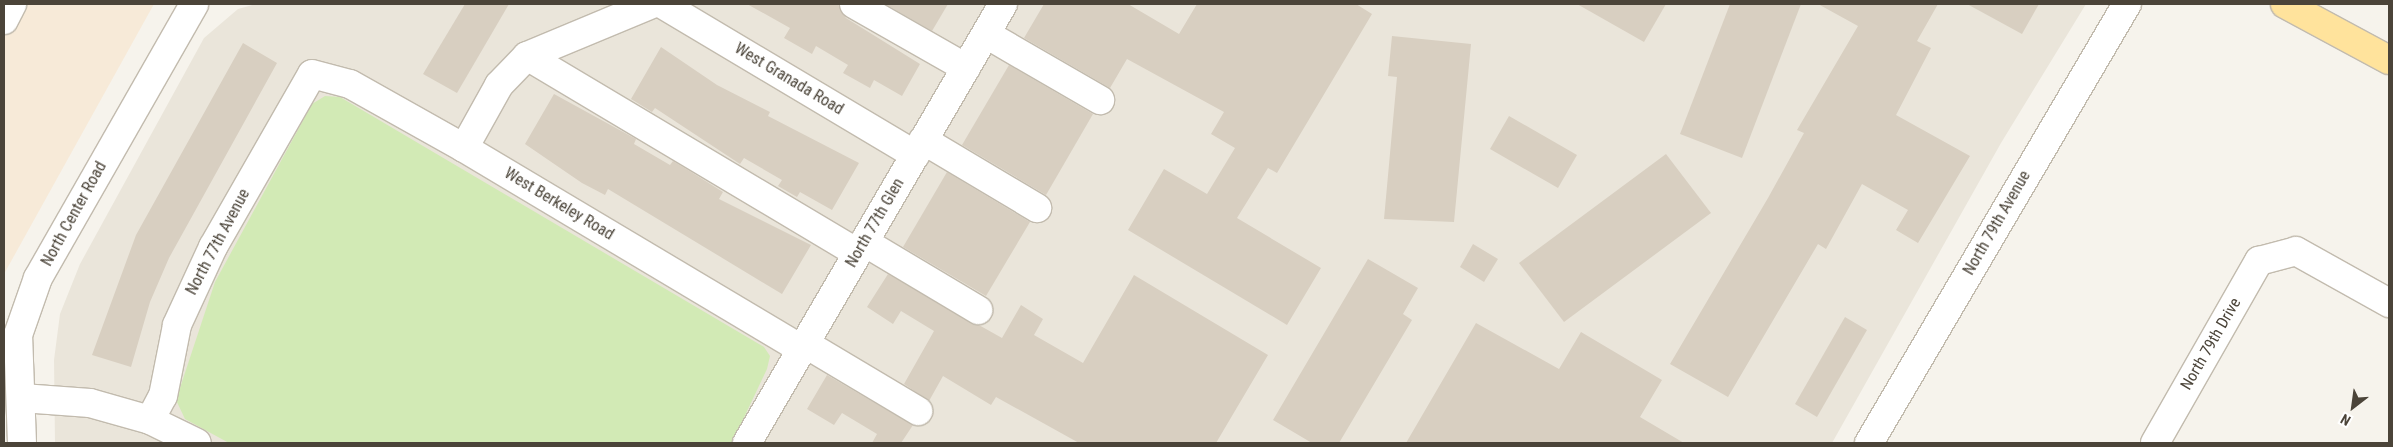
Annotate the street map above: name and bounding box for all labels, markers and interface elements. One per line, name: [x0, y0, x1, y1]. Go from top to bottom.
street label: West Granada Road: [731, 39, 847, 119]
street label: North Center Road: [37, 158, 111, 270]
street label: West Berkeley Road: [501, 164, 617, 244]
street label: North 79th Avenue: [1959, 167, 2035, 279]
street label: North 77th Glen: [842, 175, 908, 271]
street label: North 77th Avenue: [182, 186, 254, 298]
street label: North 79th Drive: [2177, 295, 2245, 393]
north arrow: [2328, 382, 2378, 432]
text: N: [2338, 411, 2353, 429]

